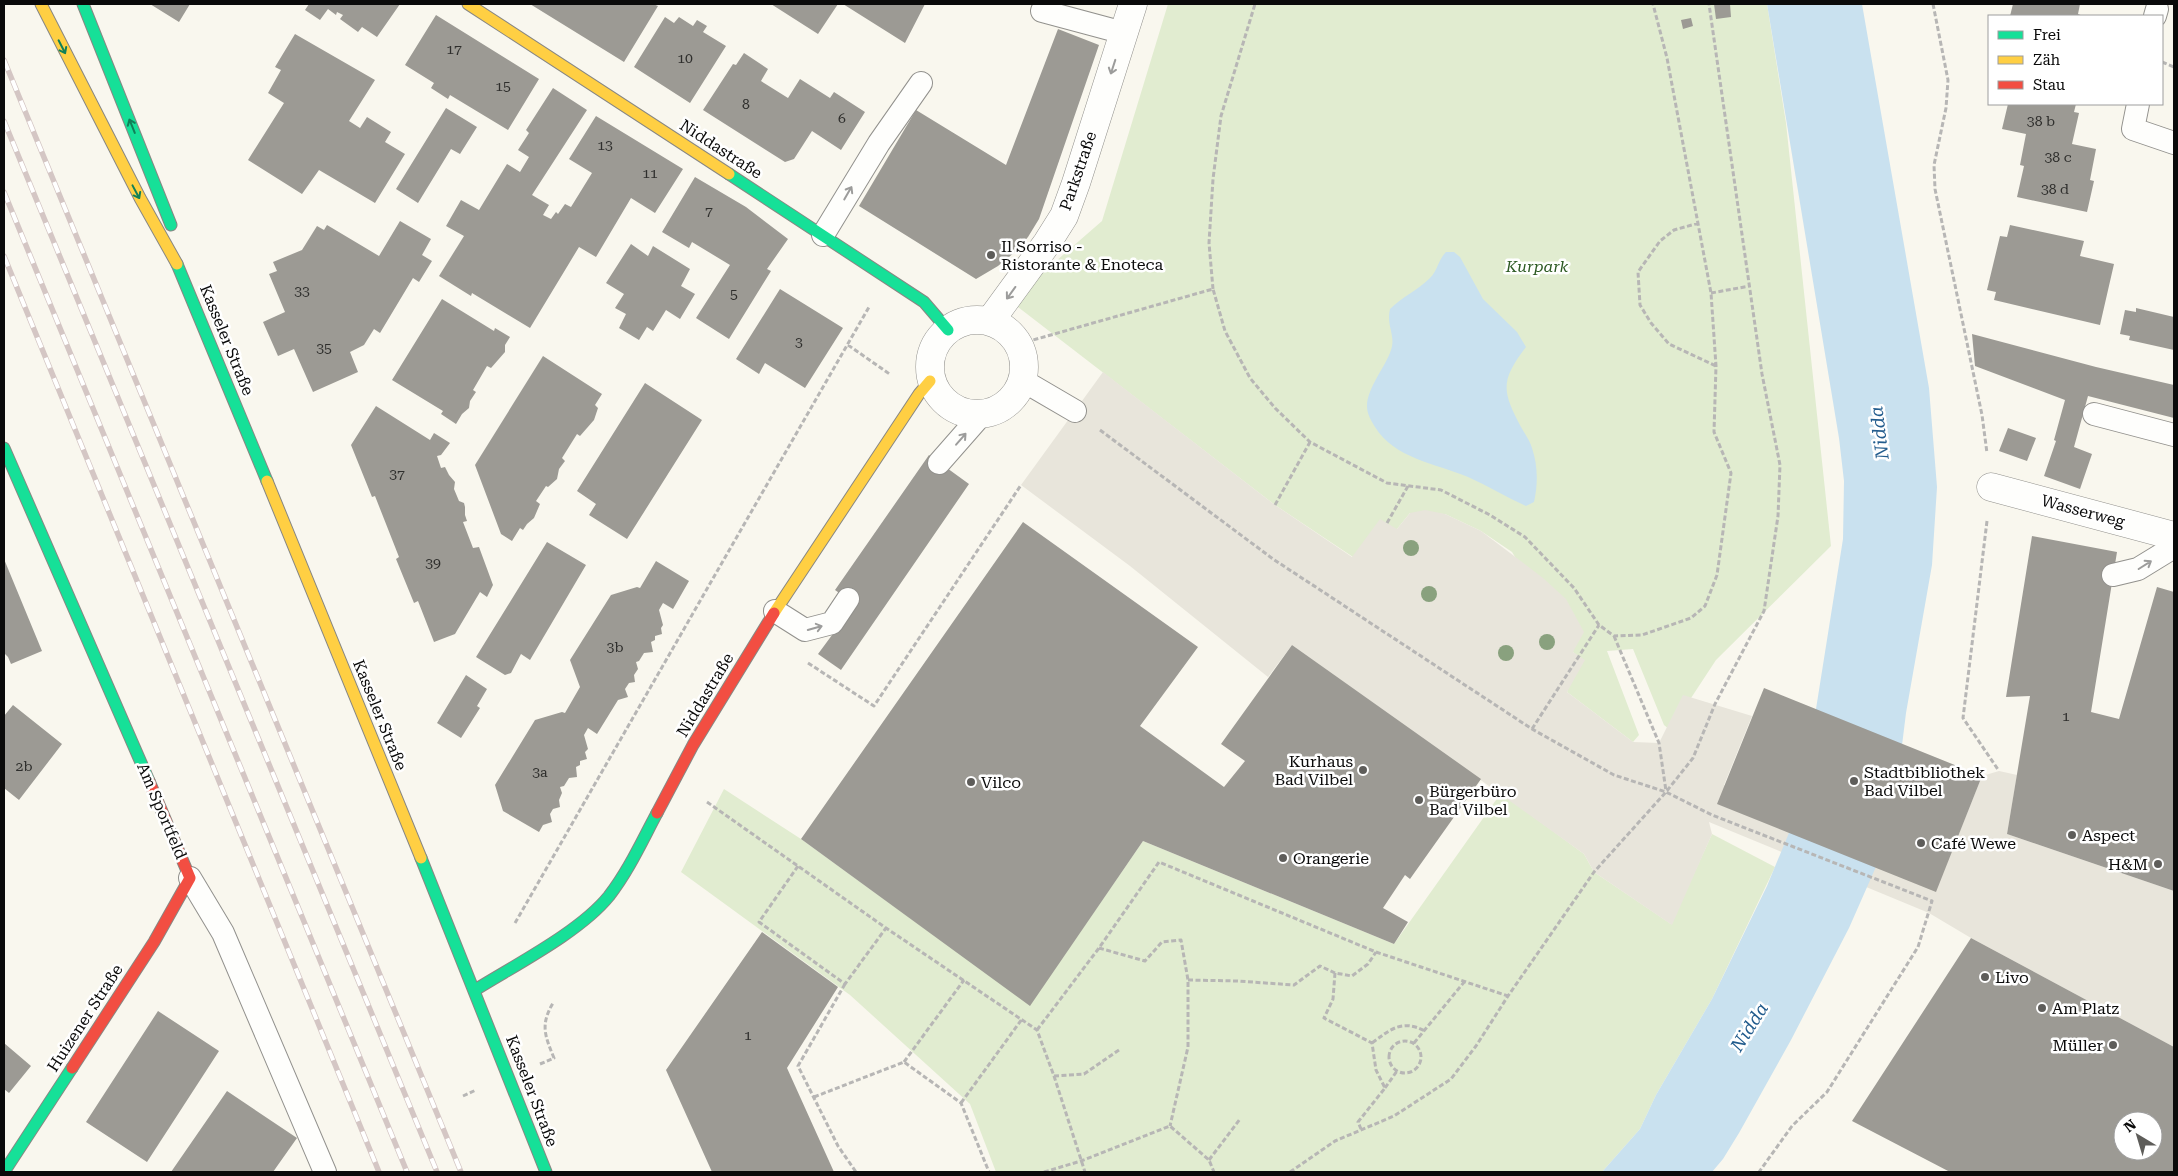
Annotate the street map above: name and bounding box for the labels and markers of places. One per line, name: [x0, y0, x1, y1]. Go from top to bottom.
place label: Il Sorriso - Ristorante & Enoteca: [1001, 237, 1164, 274]
marker: Il Sorriso - Ristorante & Enoteca: [985, 249, 997, 261]
place label: Kurhaus Bad Vilbel: [1274, 752, 1353, 789]
place label: Stadtbibliothek Bad Vilbel: [1864, 763, 1985, 800]
marker: Kurhaus Bad Vilbel: [1357, 764, 1369, 776]
place label: Vilco: [981, 773, 1021, 792]
marker: Stadtbibliothek Bad Vilbel: [1848, 775, 1860, 787]
marker: Vilco: [965, 776, 977, 788]
place label: Bürgerbüro Bad Vilbel: [1429, 782, 1517, 819]
marker: Bürgerbüro Bad Vilbel: [1413, 794, 1425, 806]
place label: Aspect: [2082, 826, 2135, 845]
marker: Aspect: [2066, 829, 2078, 841]
place label: Café Wewe: [1931, 834, 2016, 853]
marker: Café Wewe: [1915, 837, 1927, 849]
place label: Orangerie: [1293, 849, 1369, 868]
marker: Orangerie: [1277, 852, 1289, 864]
place label: H&M: [2108, 855, 2148, 874]
marker: H&M: [2152, 858, 2164, 870]
place label: Livo: [1995, 968, 2029, 987]
marker: Livo: [1979, 971, 1991, 983]
place label: Am Platz: [2052, 999, 2120, 1018]
marker: Am Platz: [2036, 1002, 2048, 1014]
place label: Müller: [2053, 1036, 2103, 1055]
marker: Müller: [2107, 1039, 2119, 1051]

